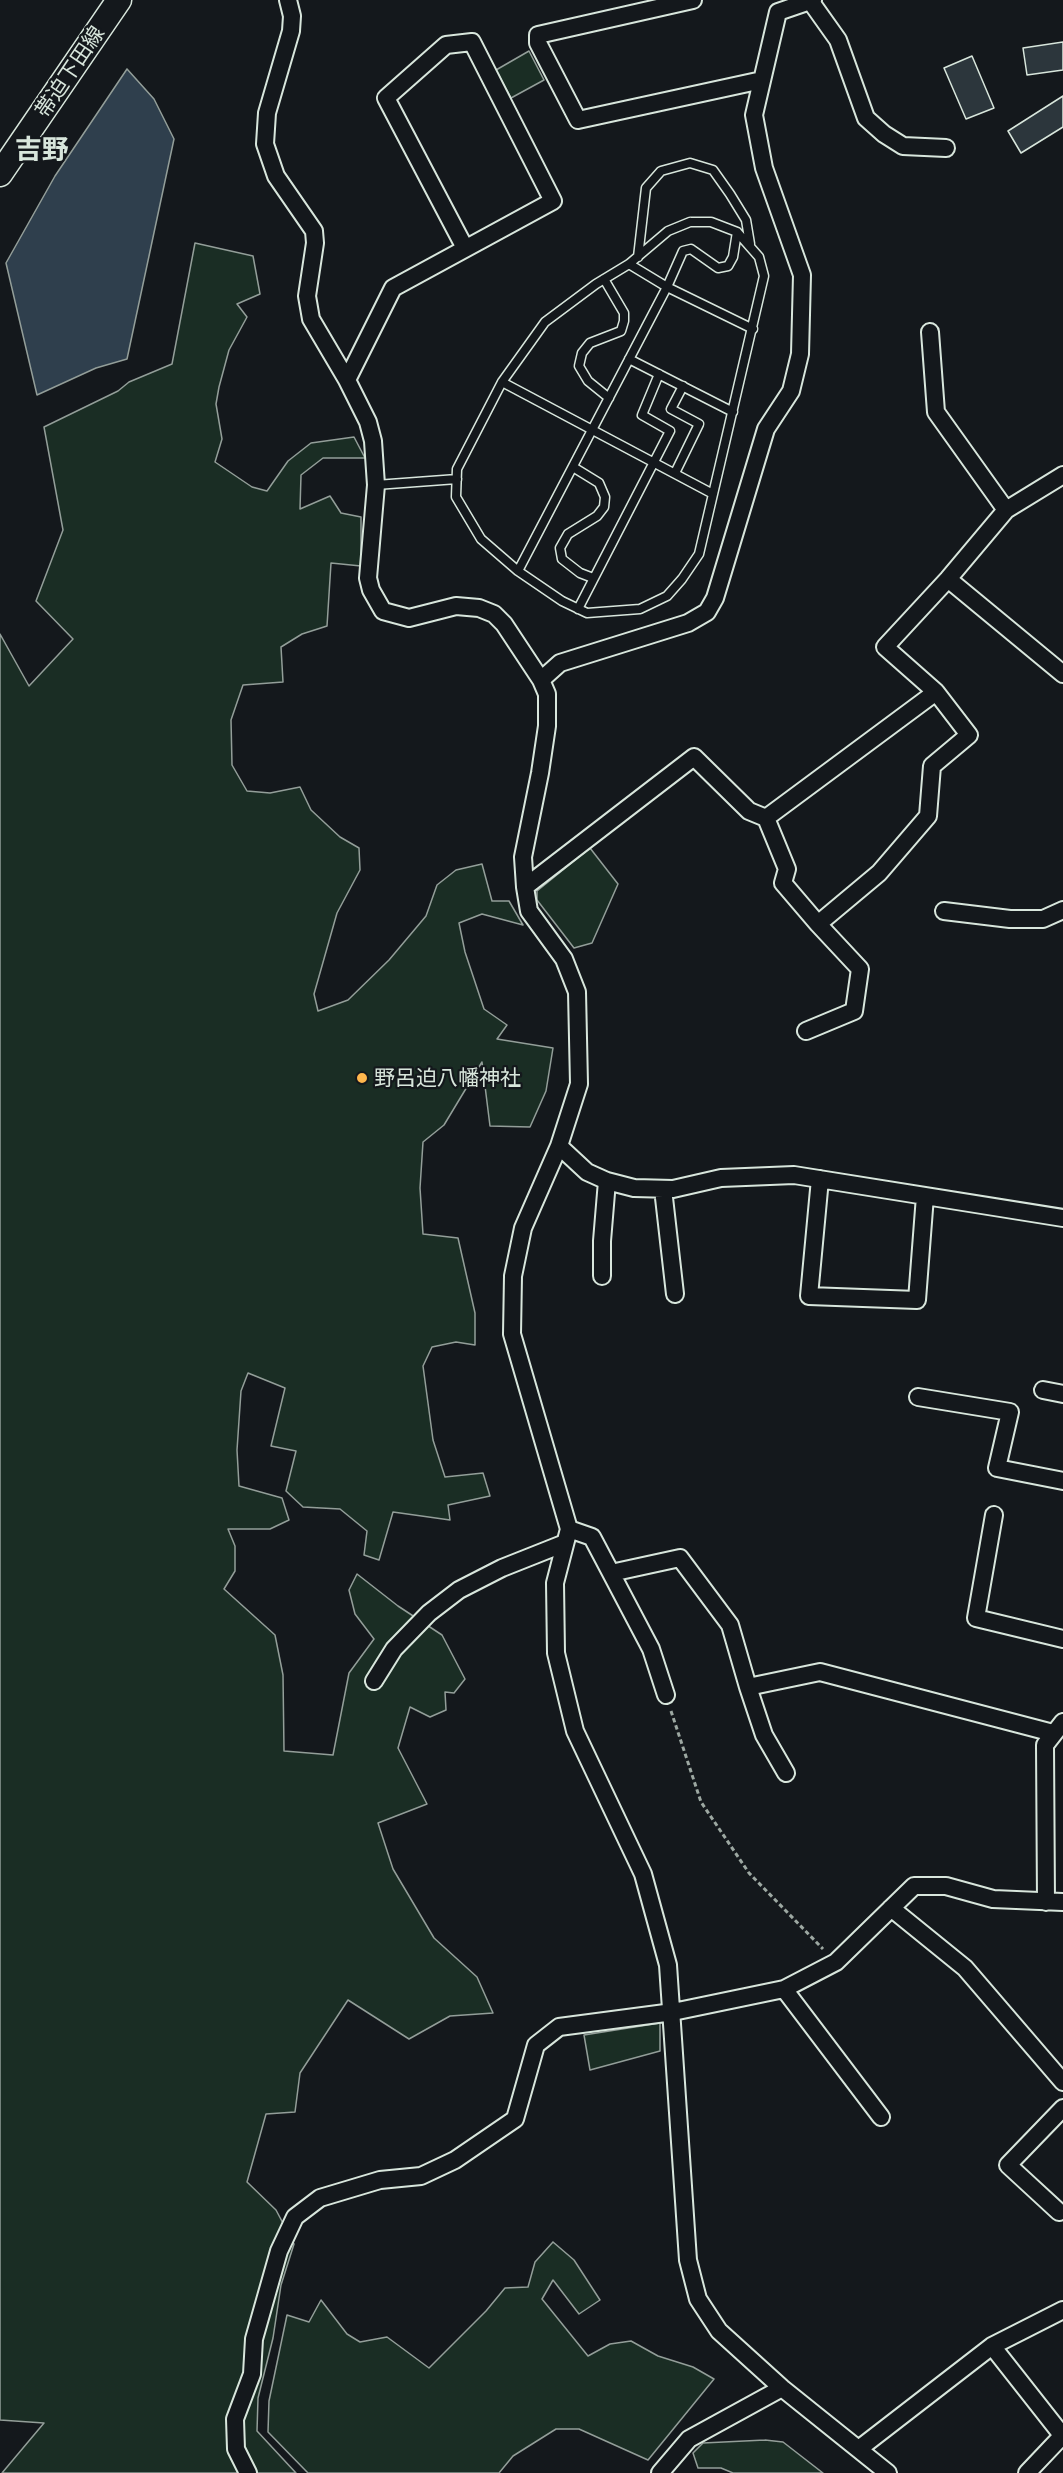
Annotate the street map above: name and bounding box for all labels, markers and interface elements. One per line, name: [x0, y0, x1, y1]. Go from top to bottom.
street label: 帯迫下田線: [30, 21, 110, 123]
district label: 吉野: [15, 134, 69, 166]
place label: 野呂迫八幡神社: [374, 1065, 521, 1091]
marker: 野呂迫八幡神社: [355, 1071, 369, 1085]

